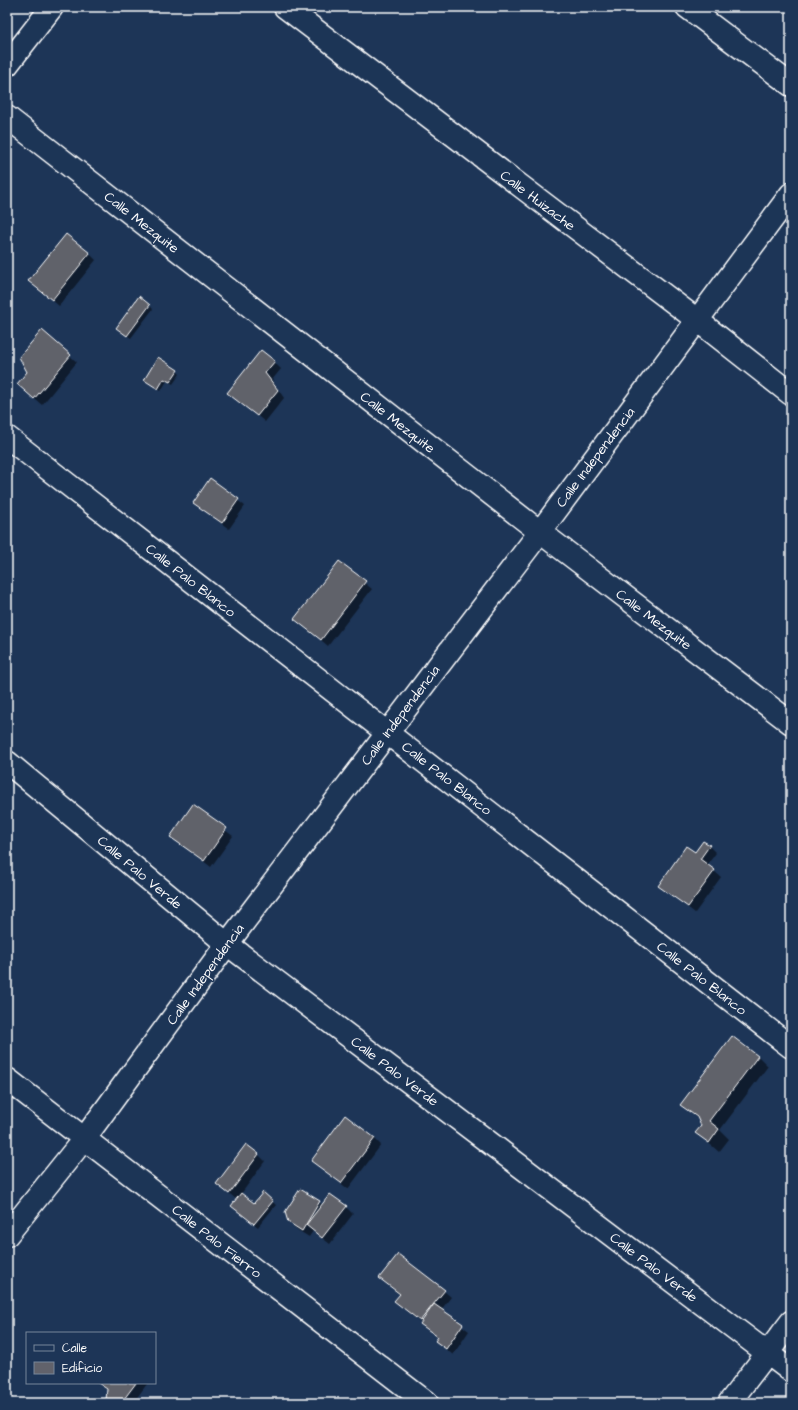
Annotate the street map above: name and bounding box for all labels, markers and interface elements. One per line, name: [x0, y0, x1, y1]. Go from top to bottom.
street label: Calle Huizache: [496, 166, 580, 236]
street label: Calle Mezquite: [100, 187, 183, 259]
street label: Calle Mezquite: [356, 387, 439, 459]
street label: Calle Independencia: [551, 403, 640, 512]
street label: Calle Palo Blanco: [141, 539, 240, 622]
street label: Calle Mezquite: [611, 585, 696, 655]
street label: Calle Independencia: [356, 661, 445, 770]
street label: Calle Palo Blanco: [397, 737, 496, 820]
street label: Calle Palo Verde: [93, 831, 186, 915]
street label: Calle Independencia: [162, 920, 249, 1029]
street label: Calle Palo Blanco: [652, 937, 751, 1020]
street label: Calle Palo Verde: [346, 1032, 443, 1112]
street label: Calle Palo Fierro: [167, 1200, 266, 1283]
street label: Calle Palo Verde: [605, 1228, 702, 1308]
legend: [26, 1332, 156, 1384]
text: Calle: [62, 1340, 87, 1357]
text: Edificio: [62, 1360, 102, 1377]

